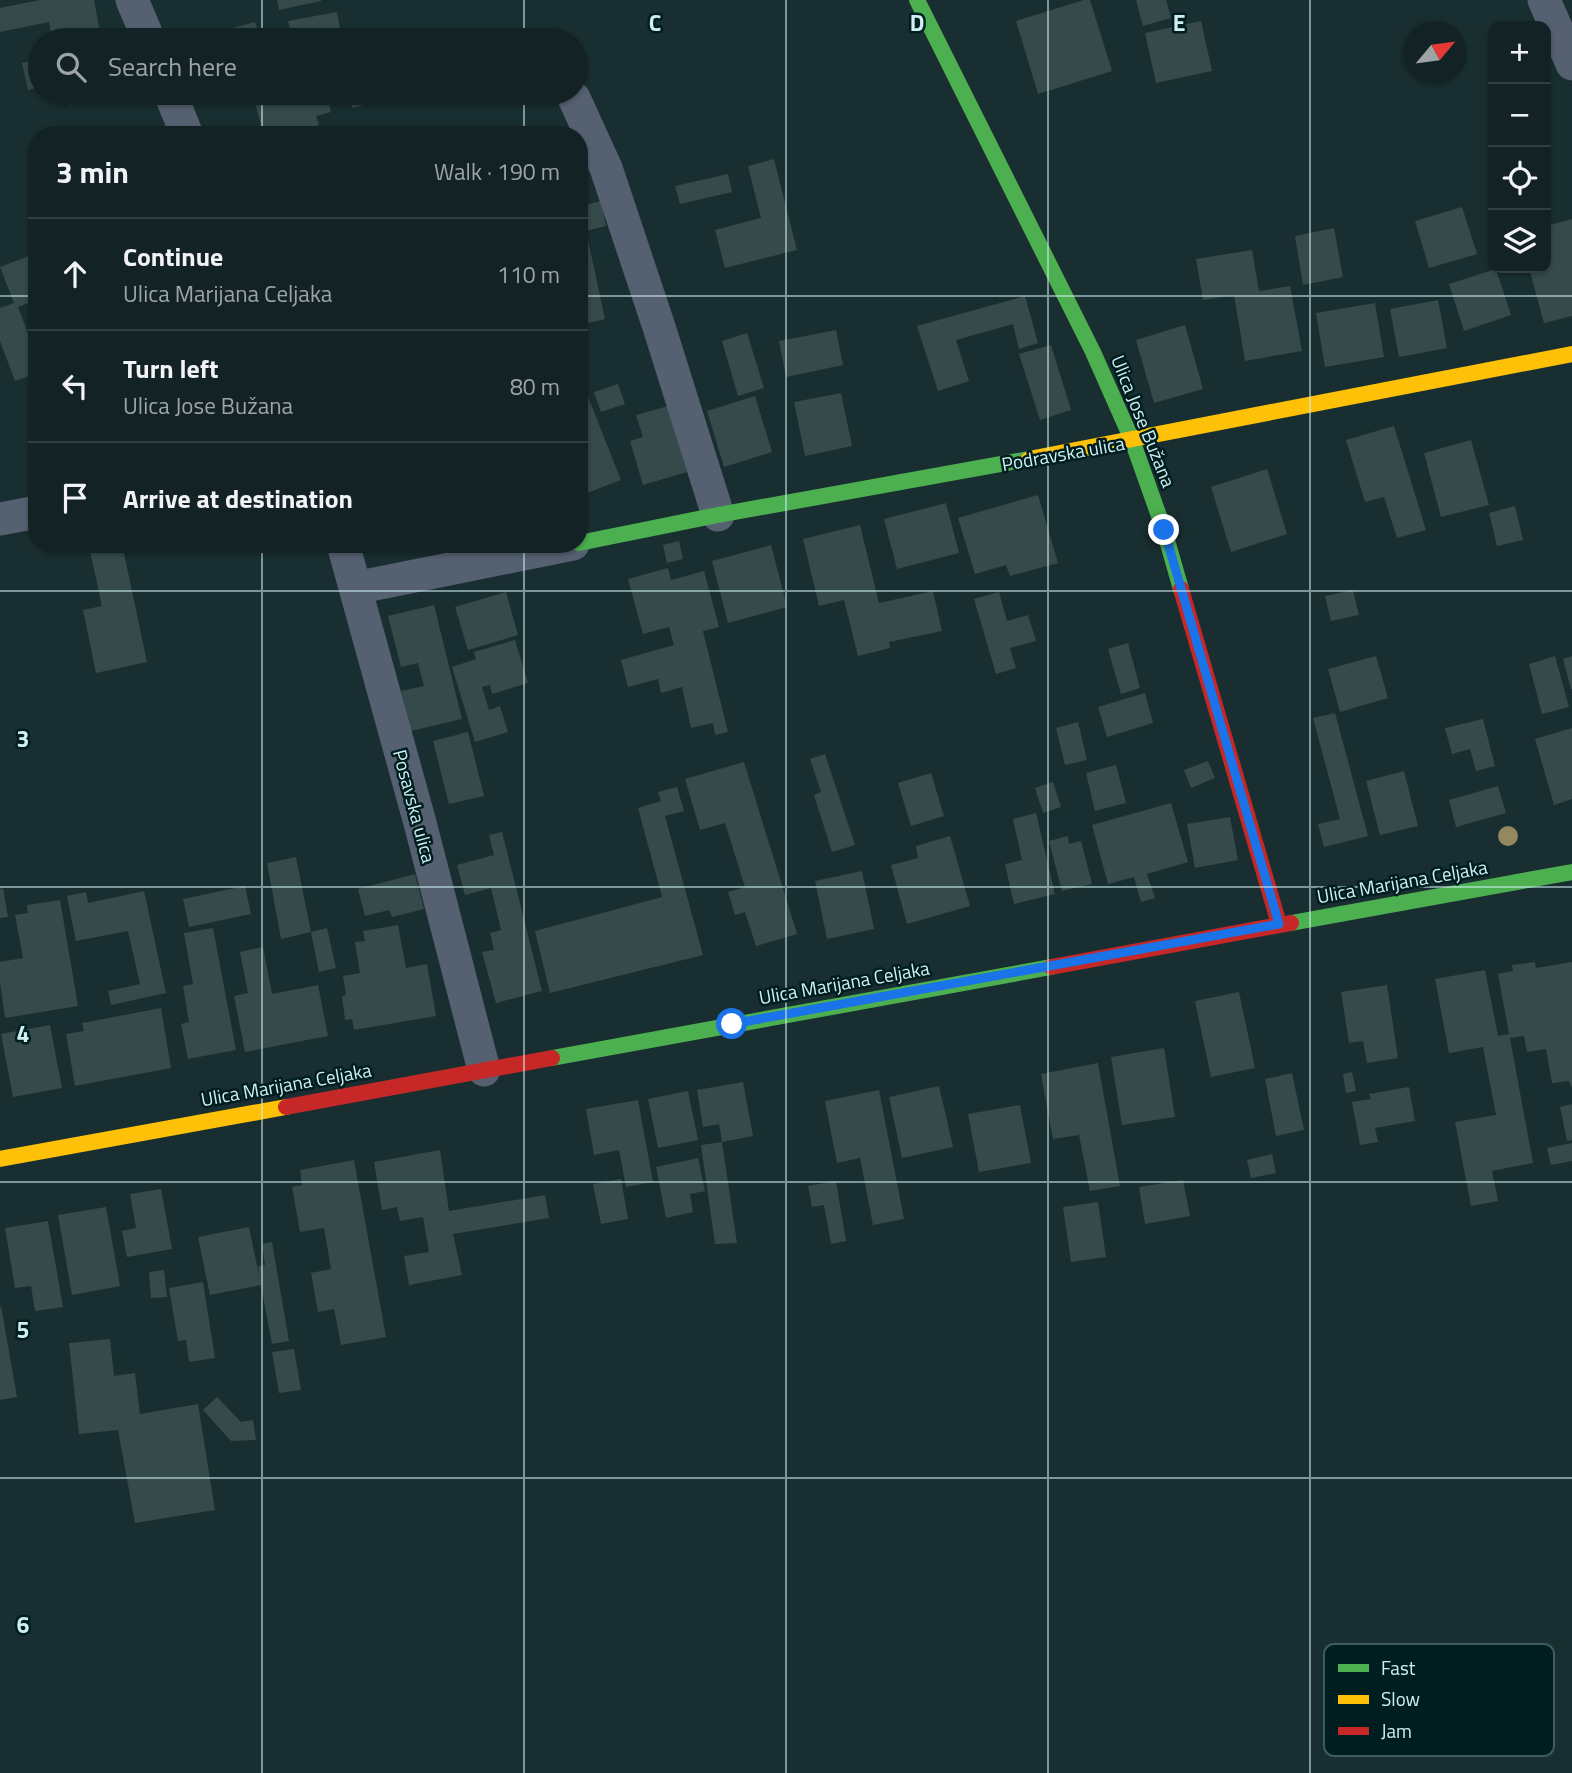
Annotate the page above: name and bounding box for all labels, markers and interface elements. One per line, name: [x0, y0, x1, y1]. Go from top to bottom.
text: C: [649, 5, 661, 40]
text: D: [910, 5, 924, 40]
text: E: [1173, 5, 1185, 40]
north arrow: [1404, 21, 1467, 84]
map controls: [1488, 21, 1551, 273]
button: +: [1488, 21, 1551, 84]
search box: [28, 28, 588, 105]
text: Search here: [108, 47, 237, 86]
icon: search: [52, 48, 90, 86]
button: −: [1488, 84, 1551, 147]
button: locate: [1488, 147, 1551, 210]
text: 3 min: [56, 149, 129, 195]
text: Walk · 190 m: [434, 154, 560, 189]
button: layers: [1488, 210, 1551, 273]
text: Continue: [123, 237, 223, 276]
icon: ahead: [56, 255, 94, 293]
text: 110 m: [497, 257, 560, 292]
text: Ulica Marijana Celjaka: [123, 276, 332, 311]
text: Turn left: [123, 349, 218, 388]
street label: Ulica Jose Bužana: [1104, 350, 1184, 492]
icon: left: [56, 367, 94, 405]
text: 80 m: [510, 369, 560, 404]
text: Ulica Jose Bužana: [123, 388, 293, 423]
street label: Podravska ulica: [999, 428, 1127, 478]
icon: arrive: [56, 479, 94, 517]
text: Arrive at destination: [123, 479, 353, 518]
route end: [1148, 514, 1179, 545]
text: 3: [17, 721, 29, 756]
street label: Posavska ulica: [386, 746, 444, 866]
street label: Ulica Marijana Celjaka: [1314, 852, 1490, 910]
street label: Ulica Marijana Celjaka: [756, 953, 932, 1011]
route start: [716, 1008, 747, 1039]
text: 4: [17, 1016, 29, 1051]
street label: Ulica Marijana Celjaka: [198, 1055, 374, 1113]
text: 5: [17, 1312, 29, 1347]
text: 6: [17, 1607, 30, 1642]
legend: [1324, 1644, 1554, 1756]
text: Fast: [1381, 1653, 1416, 1682]
text: Slow: [1381, 1684, 1420, 1713]
text: Jam: [1381, 1716, 1412, 1745]

